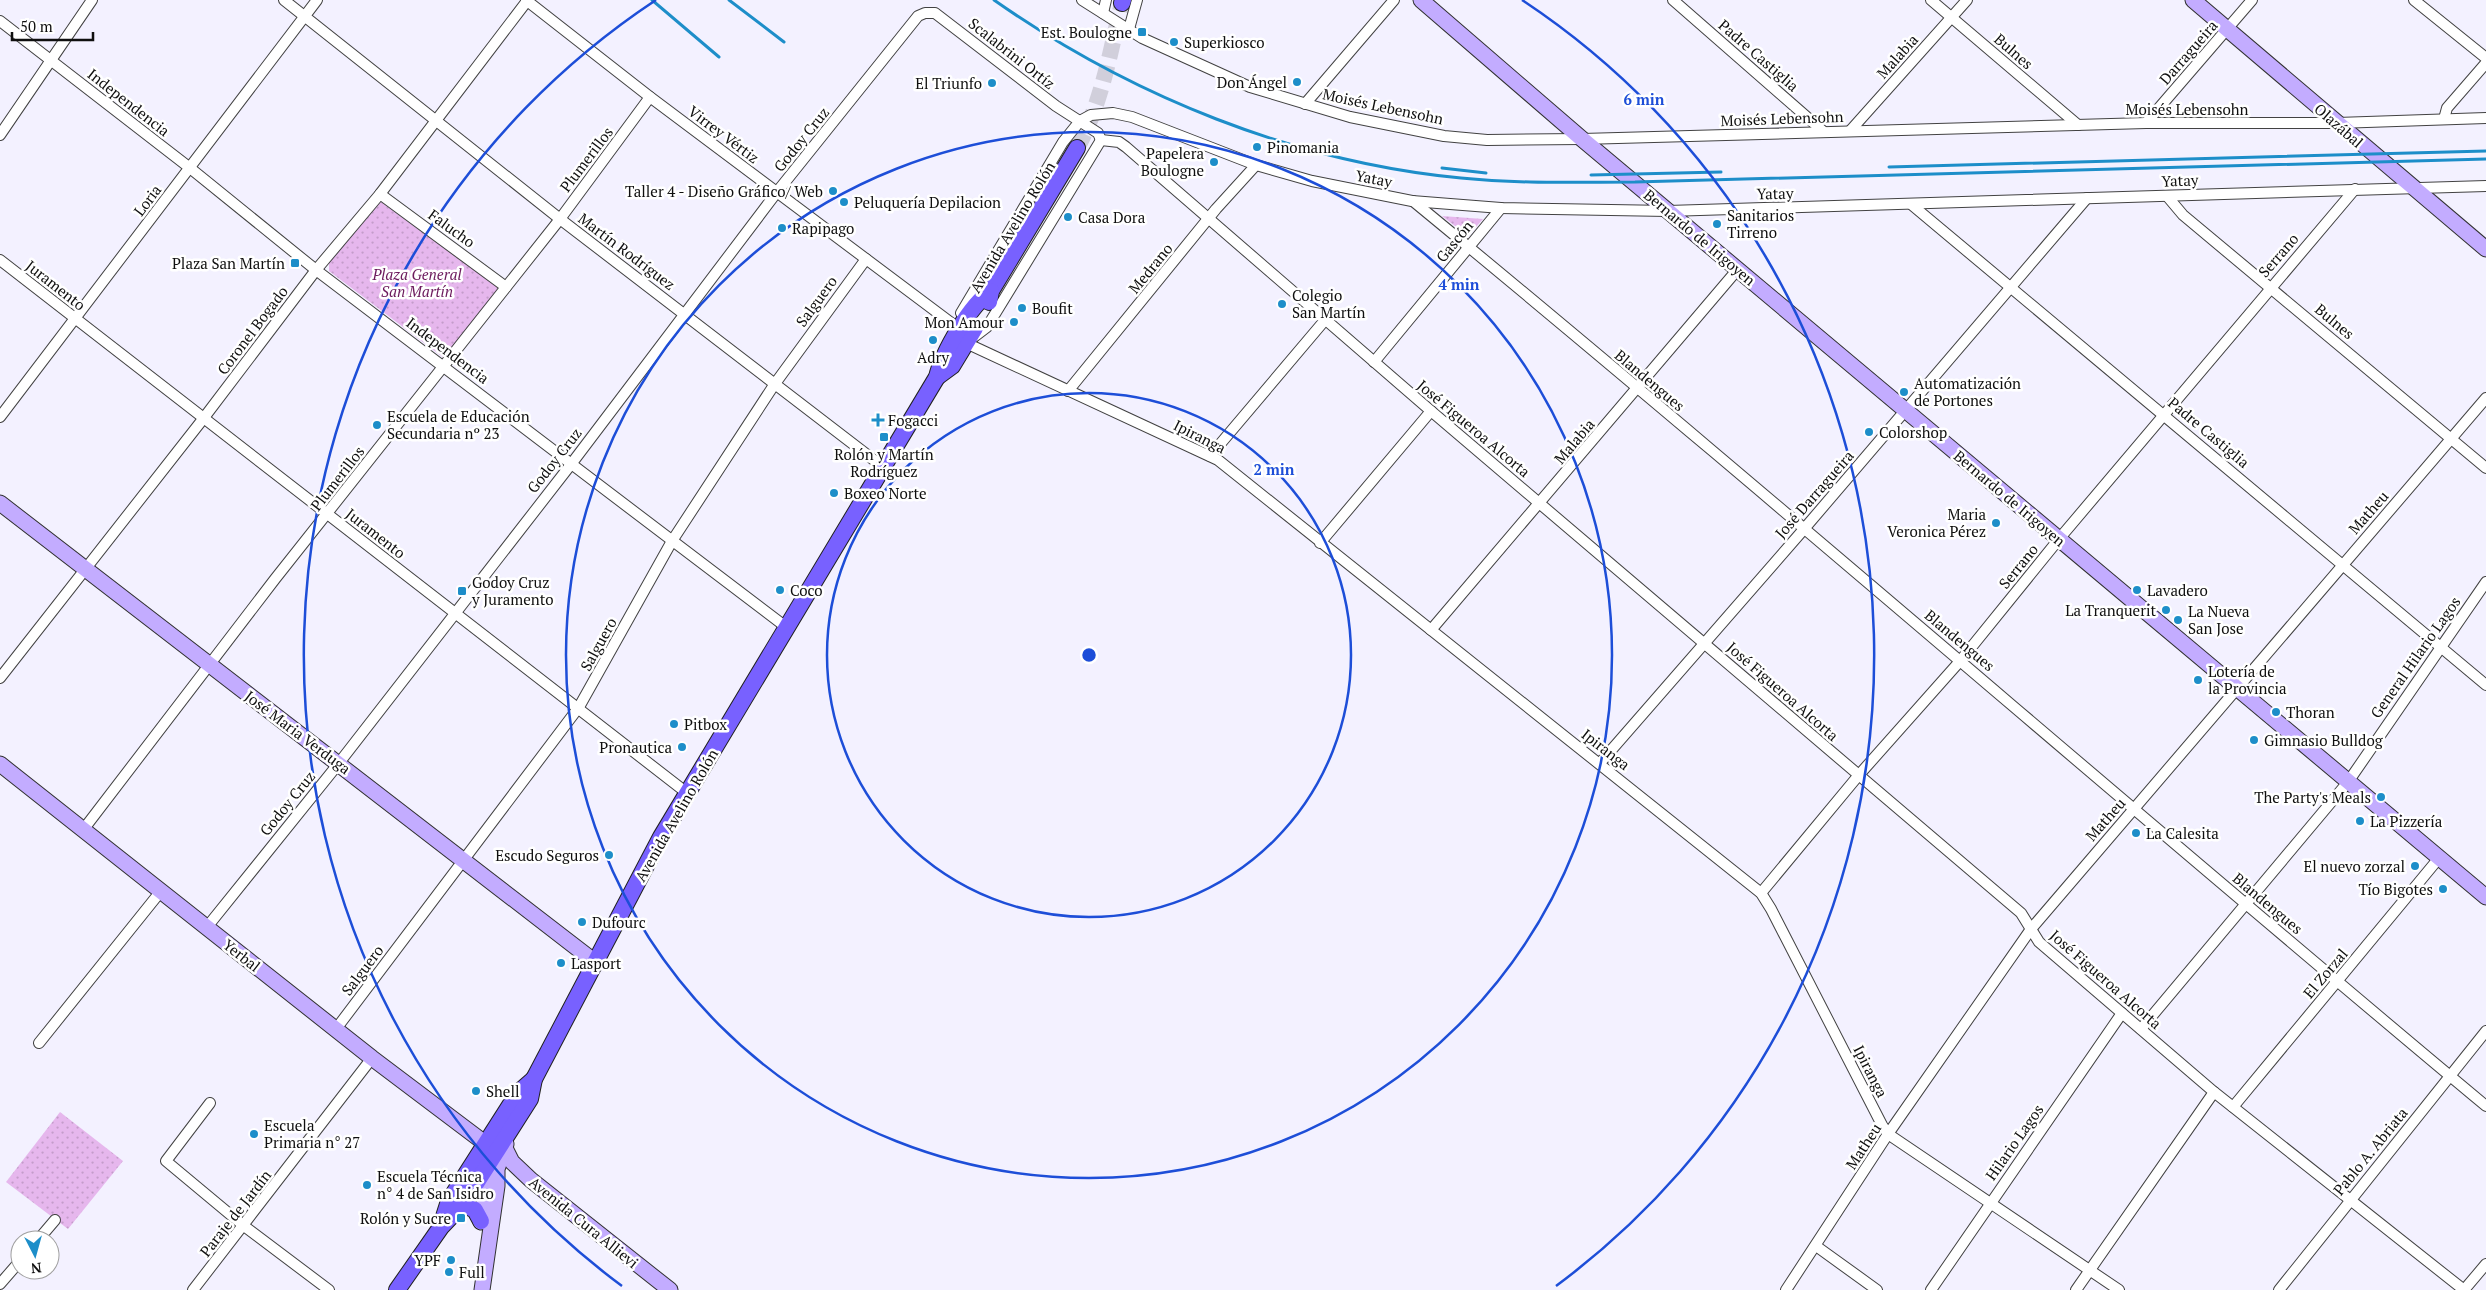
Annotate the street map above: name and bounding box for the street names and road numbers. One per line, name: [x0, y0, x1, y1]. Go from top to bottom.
street label: Scalabrini Ortíz: [965, 13, 1059, 93]
street label: Padre Castiglia: [1715, 15, 1804, 96]
street label: Darragueira: [2154, 15, 2222, 88]
street label: Malabia: [1872, 29, 1922, 82]
street label: Bulnes: [1990, 29, 2038, 73]
street label: Independencia: [84, 64, 174, 141]
street label: Moisés Lebensohn: [1321, 83, 1445, 129]
street label: Olazábal: [2310, 98, 2368, 152]
street label: Moisés Lebensohn: [2126, 99, 2249, 119]
street label: Virrey Vértiz: [684, 101, 764, 167]
street label: Godoy Cruz: [769, 103, 833, 175]
street label: Moisés Lebensohn: [1720, 106, 1844, 130]
street label: Plumerillos: [555, 122, 617, 196]
street label: Avenida Avelino Rolón: [965, 158, 1059, 296]
street label: Yatay: [1354, 165, 1394, 191]
street label: Yatay: [2161, 169, 2199, 191]
street label: Loria: [129, 180, 166, 220]
street label: Yatay: [1756, 183, 1794, 203]
street label: Bernardo de Irigoyen: [1640, 184, 1760, 290]
street label: Falucho: [425, 204, 479, 252]
street label: Martín Rodríguez: [575, 208, 679, 294]
street label: Gascón: [1431, 216, 1477, 266]
street label: Serrano: [2253, 229, 2303, 281]
street label: Medrano: [1124, 239, 1176, 297]
street label: Juramento: [22, 255, 90, 315]
street label: Salguero: [791, 272, 841, 330]
street label: Coronel Bogado: [212, 282, 292, 378]
street label: Bulnes: [2311, 299, 2359, 343]
street label: Independencia: [402, 312, 494, 388]
street label: Blandengues: [1611, 345, 1689, 415]
street label: José Figueroa Alcorta: [1413, 375, 1535, 481]
street label: Padre Castiglia: [2164, 392, 2254, 472]
street label: Ipiranga: [1171, 414, 1230, 458]
street label: Malabia: [1549, 414, 1599, 468]
street label: Godoy Cruz: [522, 423, 586, 497]
street label: Plumerillos: [306, 442, 368, 514]
street label: Bernardo de Irigoyen: [1950, 445, 2070, 551]
street label: José Darragueira: [1770, 446, 1858, 542]
street label: Matheu: [2344, 486, 2393, 538]
street label: Juramento: [342, 503, 410, 563]
street label: Serrano: [1994, 540, 2042, 592]
street label: General Hilario Lagos: [2365, 592, 2465, 722]
street label: Blandengues: [1921, 605, 1999, 675]
street label: Salguero: [575, 614, 621, 674]
street label: José Figueroa Alcorta: [1723, 637, 1843, 745]
street label: José Maria Verduga: [241, 686, 355, 779]
street label: Ipiranga: [1578, 724, 1635, 774]
street label: Avenida Avelino Rolón: [630, 745, 722, 885]
street label: Godoy Cruz: [255, 767, 319, 839]
street label: Matheu: [2081, 793, 2130, 845]
street label: Blandengues: [2229, 868, 2307, 938]
street label: José Figueroa Alcorta: [2046, 925, 2166, 1033]
street label: Yerbal: [219, 934, 265, 976]
street label: Salguero: [336, 941, 388, 999]
street label: El Zorzal: [2298, 944, 2352, 1002]
street label: Ipiranga: [1849, 1042, 1893, 1101]
street label: Hilario Lagos: [1981, 1100, 2047, 1184]
street label: Pablo A. Abriata: [2328, 1103, 2412, 1199]
street label: Matheu: [1841, 1119, 1886, 1173]
street label: Paraje de Jardín: [195, 1165, 275, 1261]
street label: Avenida Cura Allievi: [525, 1172, 643, 1272]

